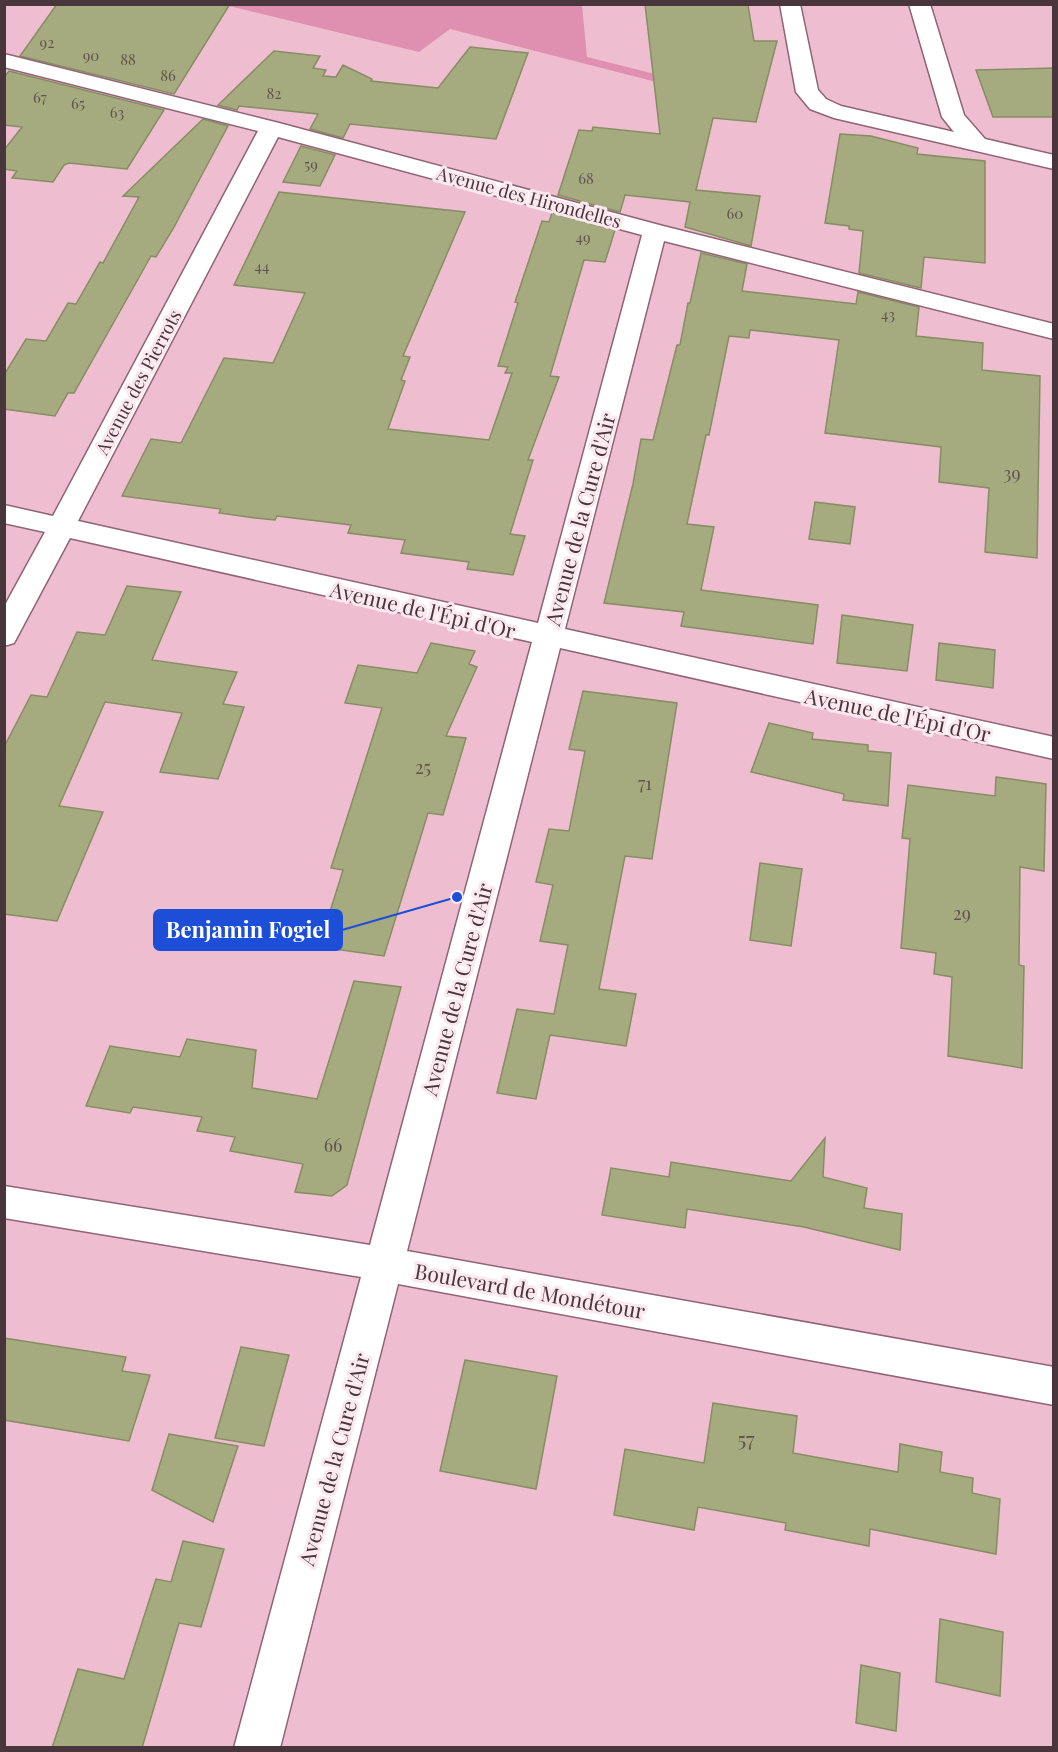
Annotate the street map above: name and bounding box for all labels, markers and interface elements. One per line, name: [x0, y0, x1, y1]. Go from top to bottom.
house number: 92: [40, 32, 54, 52]
house number: 90: [83, 45, 99, 65]
house number: 88: [120, 49, 136, 69]
house number: 86: [160, 65, 176, 85]
house number: 82: [267, 83, 282, 103]
house number: 67: [33, 87, 47, 107]
house number: 65: [71, 93, 85, 113]
house number: 63: [110, 102, 124, 122]
house number: 59: [304, 154, 318, 174]
street label: Avenue des Hirondelles: [433, 161, 624, 233]
house number: 68: [578, 168, 594, 188]
house number: 60: [727, 203, 743, 223]
house number: 49: [575, 227, 591, 247]
house number: 44: [255, 256, 269, 276]
house number: 43: [881, 304, 895, 324]
street label: Avenue des Pierrots: [89, 305, 186, 460]
street label: Avenue de la Cure d'Air: [537, 409, 621, 629]
house number: 39: [1003, 461, 1021, 485]
street label: Avenue de l'Épi d'Or: [327, 574, 519, 644]
street label: Avenue de l'Épi d'Or: [801, 680, 994, 748]
house number: 25: [415, 755, 431, 779]
house number: 71: [638, 771, 652, 795]
street label: Avenue de la Cure d'Air: [414, 879, 498, 1099]
house number: 29: [953, 901, 971, 925]
callout: Benjamin Fogiel: [154, 910, 342, 950]
text: Benjamin Fogiel: [166, 914, 330, 944]
house number: 66: [324, 1133, 342, 1157]
street label: Boulevard de Mondétour: [413, 1256, 648, 1324]
street label: Avenue de la Cure d'Air: [291, 1349, 375, 1569]
house number: 57: [737, 1424, 755, 1452]

